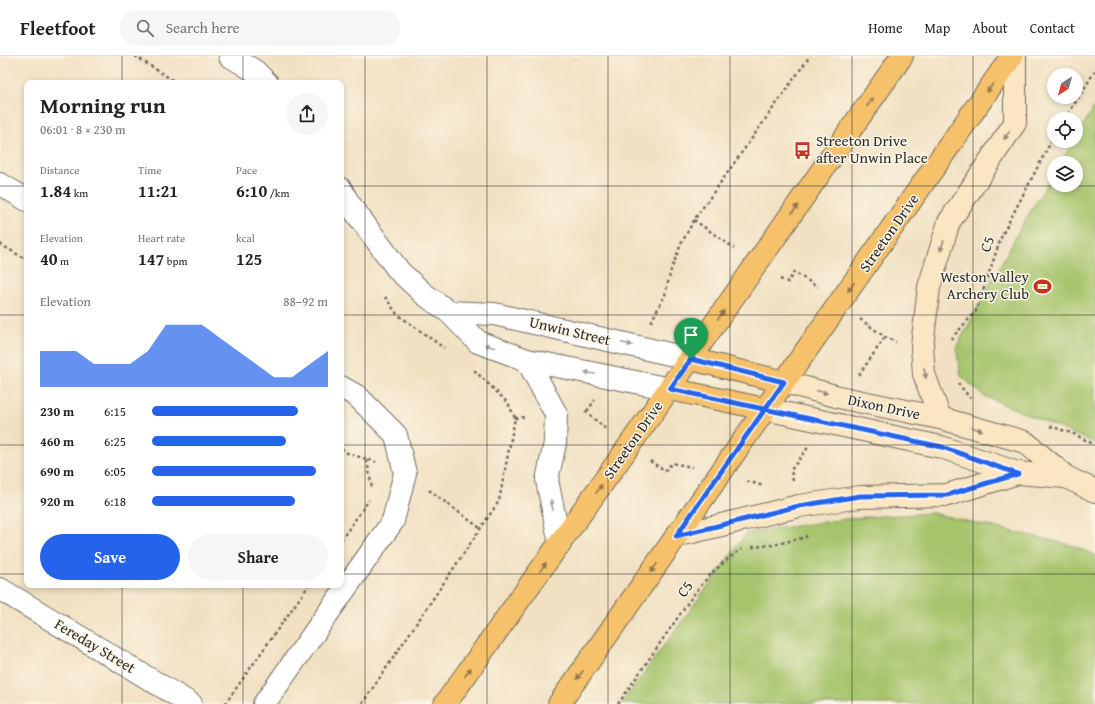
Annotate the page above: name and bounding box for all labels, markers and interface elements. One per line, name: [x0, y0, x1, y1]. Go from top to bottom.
search box: [120, 10, 400, 46]
text: Fleetfoot: [20, 14, 96, 42]
icon: search: [134, 17, 156, 39]
text: Search here: [166, 17, 240, 38]
text: Home: [868, 18, 903, 38]
text: Map: [925, 18, 950, 38]
text: About: [972, 18, 1008, 38]
text: Contact: [1030, 18, 1075, 38]
north arrow: [1047, 68, 1083, 104]
map controls: [1047, 68, 1083, 192]
one-way arrow: [986, 83, 994, 93]
text: Morning run: [40, 89, 166, 121]
button: share: [286, 93, 328, 135]
one-way arrow: [866, 97, 874, 107]
button: locate: [1047, 112, 1083, 148]
text: 06:01 · 8 × 230 m: [40, 120, 126, 139]
one-way arrow: [1003, 129, 1011, 140]
place label: Streeton Drive after Unwin Place: [816, 130, 928, 168]
bus stop icon: Streeton Drive after Unwin Place: [793, 140, 813, 160]
button: layers: [1047, 156, 1083, 192]
text: Distance: [40, 162, 79, 178]
text: Time: [138, 162, 161, 178]
text: Pace: [236, 162, 257, 178]
text: 1.84: [40, 178, 71, 203]
text: 11:21: [138, 178, 178, 203]
text: 6:10: [236, 178, 267, 203]
text: km: [71, 185, 88, 201]
text: /km: [267, 185, 289, 201]
street label: Streeton Drive: [854, 189, 923, 276]
one-way arrow: [791, 203, 799, 214]
text: Elevation: [40, 230, 83, 246]
text: Heart rate: [138, 230, 185, 246]
text: kcal: [236, 230, 255, 246]
street label: C5: [974, 233, 999, 255]
one-way arrow: [939, 240, 945, 252]
text: 40: [40, 246, 58, 271]
text: 147: [138, 246, 164, 271]
text: 125: [236, 246, 262, 271]
text: m: [58, 253, 69, 269]
text: bpm: [164, 253, 187, 269]
place label: Weston Valley Archery Club: [940, 266, 1030, 304]
sports icon: Weston Valley Archery Club: [1032, 276, 1052, 296]
one-way arrow: [847, 281, 855, 292]
text: Elevation: [40, 292, 91, 311]
text: 88–92 m: [283, 292, 328, 311]
one-way arrow: [717, 310, 725, 321]
street label: Unwin Street: [527, 311, 614, 350]
pin: [674, 318, 708, 359]
icon: arrive: [680, 324, 702, 346]
one-way arrow: [621, 342, 633, 348]
one-way arrow: [484, 343, 496, 349]
one-way arrow: [922, 367, 928, 380]
one-way arrow: [584, 369, 596, 375]
street label: Dixon Drive: [846, 389, 922, 424]
one-way arrow: [816, 390, 828, 396]
street label: Streeton Drive: [598, 396, 667, 483]
text: 230 m: [40, 402, 74, 421]
text: 6:15: [104, 402, 126, 421]
one-way arrow: [971, 426, 983, 432]
text: 460 m: [40, 432, 74, 451]
text: 6:25: [104, 432, 126, 451]
text: 690 m: [40, 462, 74, 481]
text: 6:05: [104, 462, 126, 481]
one-way arrow: [594, 484, 603, 495]
text: 920 m: [40, 492, 74, 511]
text: 6:18: [104, 492, 126, 511]
one-way arrow: [549, 499, 555, 512]
button: Save: [40, 534, 180, 580]
button: Share: [188, 534, 328, 580]
one-way arrow: [539, 561, 547, 572]
one-way arrow: [650, 562, 658, 573]
street label: C5: [672, 576, 698, 601]
street label: Fereday Street: [51, 613, 140, 678]
one-way arrow: [463, 667, 472, 678]
one-way arrow: [576, 669, 584, 680]

